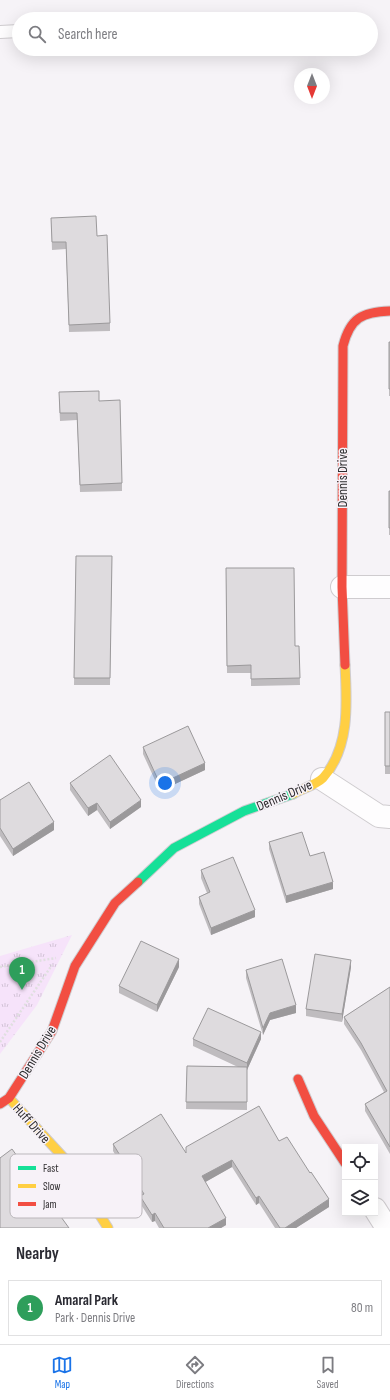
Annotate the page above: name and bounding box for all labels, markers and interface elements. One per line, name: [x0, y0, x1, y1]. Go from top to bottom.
search box: [12, 12, 378, 56]
icon: search: [26, 23, 48, 45]
text: Search here: [58, 25, 118, 44]
north arrow: [294, 68, 330, 104]
street label: Dennis Drive: [334, 449, 351, 507]
your location: [155, 773, 175, 793]
street label: Dennis Drive: [254, 776, 315, 815]
pin: 1: [9, 957, 35, 990]
street label: Dennis Drive: [15, 1023, 60, 1082]
street label: Huff Drive: [9, 1100, 54, 1147]
map controls: [342, 1144, 378, 1216]
button: locate: [342, 1144, 378, 1180]
legend: [10, 1154, 142, 1218]
text: Fast: [43, 1162, 59, 1175]
text: Slow: [43, 1180, 60, 1193]
button: layers: [342, 1180, 378, 1216]
text: Jam: [42, 1198, 57, 1211]
text: Nearby: [16, 1244, 59, 1264]
text: Amaral Park: [55, 1291, 118, 1310]
text: 1: [27, 1300, 33, 1316]
text: 80 m: [351, 1300, 373, 1316]
text: Park · Dennis Drive: [55, 1310, 135, 1326]
tab: Map: [51, 1354, 73, 1391]
tab: Directions: [176, 1354, 214, 1391]
tab: Saved: [317, 1354, 339, 1391]

